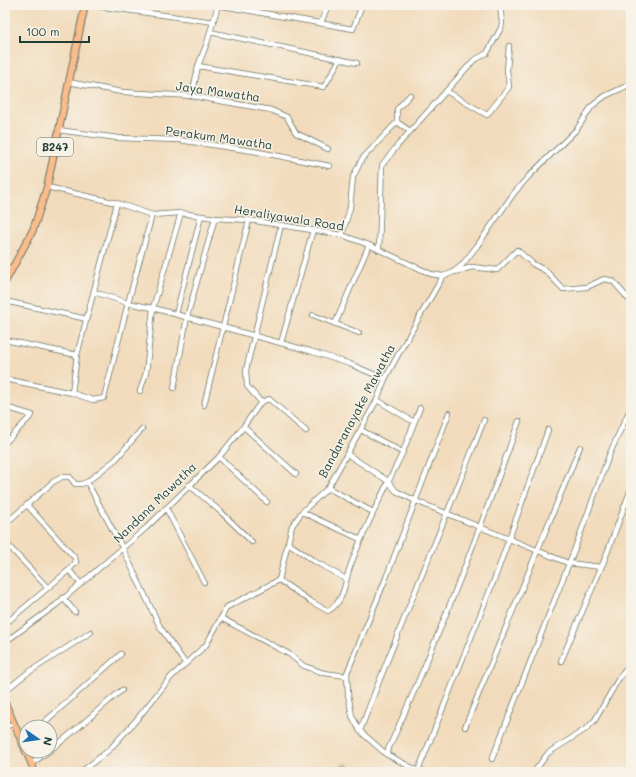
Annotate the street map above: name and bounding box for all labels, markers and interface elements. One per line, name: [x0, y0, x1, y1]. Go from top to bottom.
scale bar: [20, 18, 89, 44]
text: 100 m: [26, 23, 60, 39]
street label: Jaya Mawatha: [175, 77, 261, 105]
street label: Perakum Mawatha: [165, 122, 274, 152]
road number: B247: [37, 138, 73, 156]
street label: Heraliyawala Road: [233, 200, 346, 234]
street label: Bandaranayake Mawatha: [314, 341, 398, 480]
street label: Nandana Mawatha: [109, 459, 199, 546]
north arrow: [18, 719, 58, 759]
text: N: [40, 736, 56, 747]

